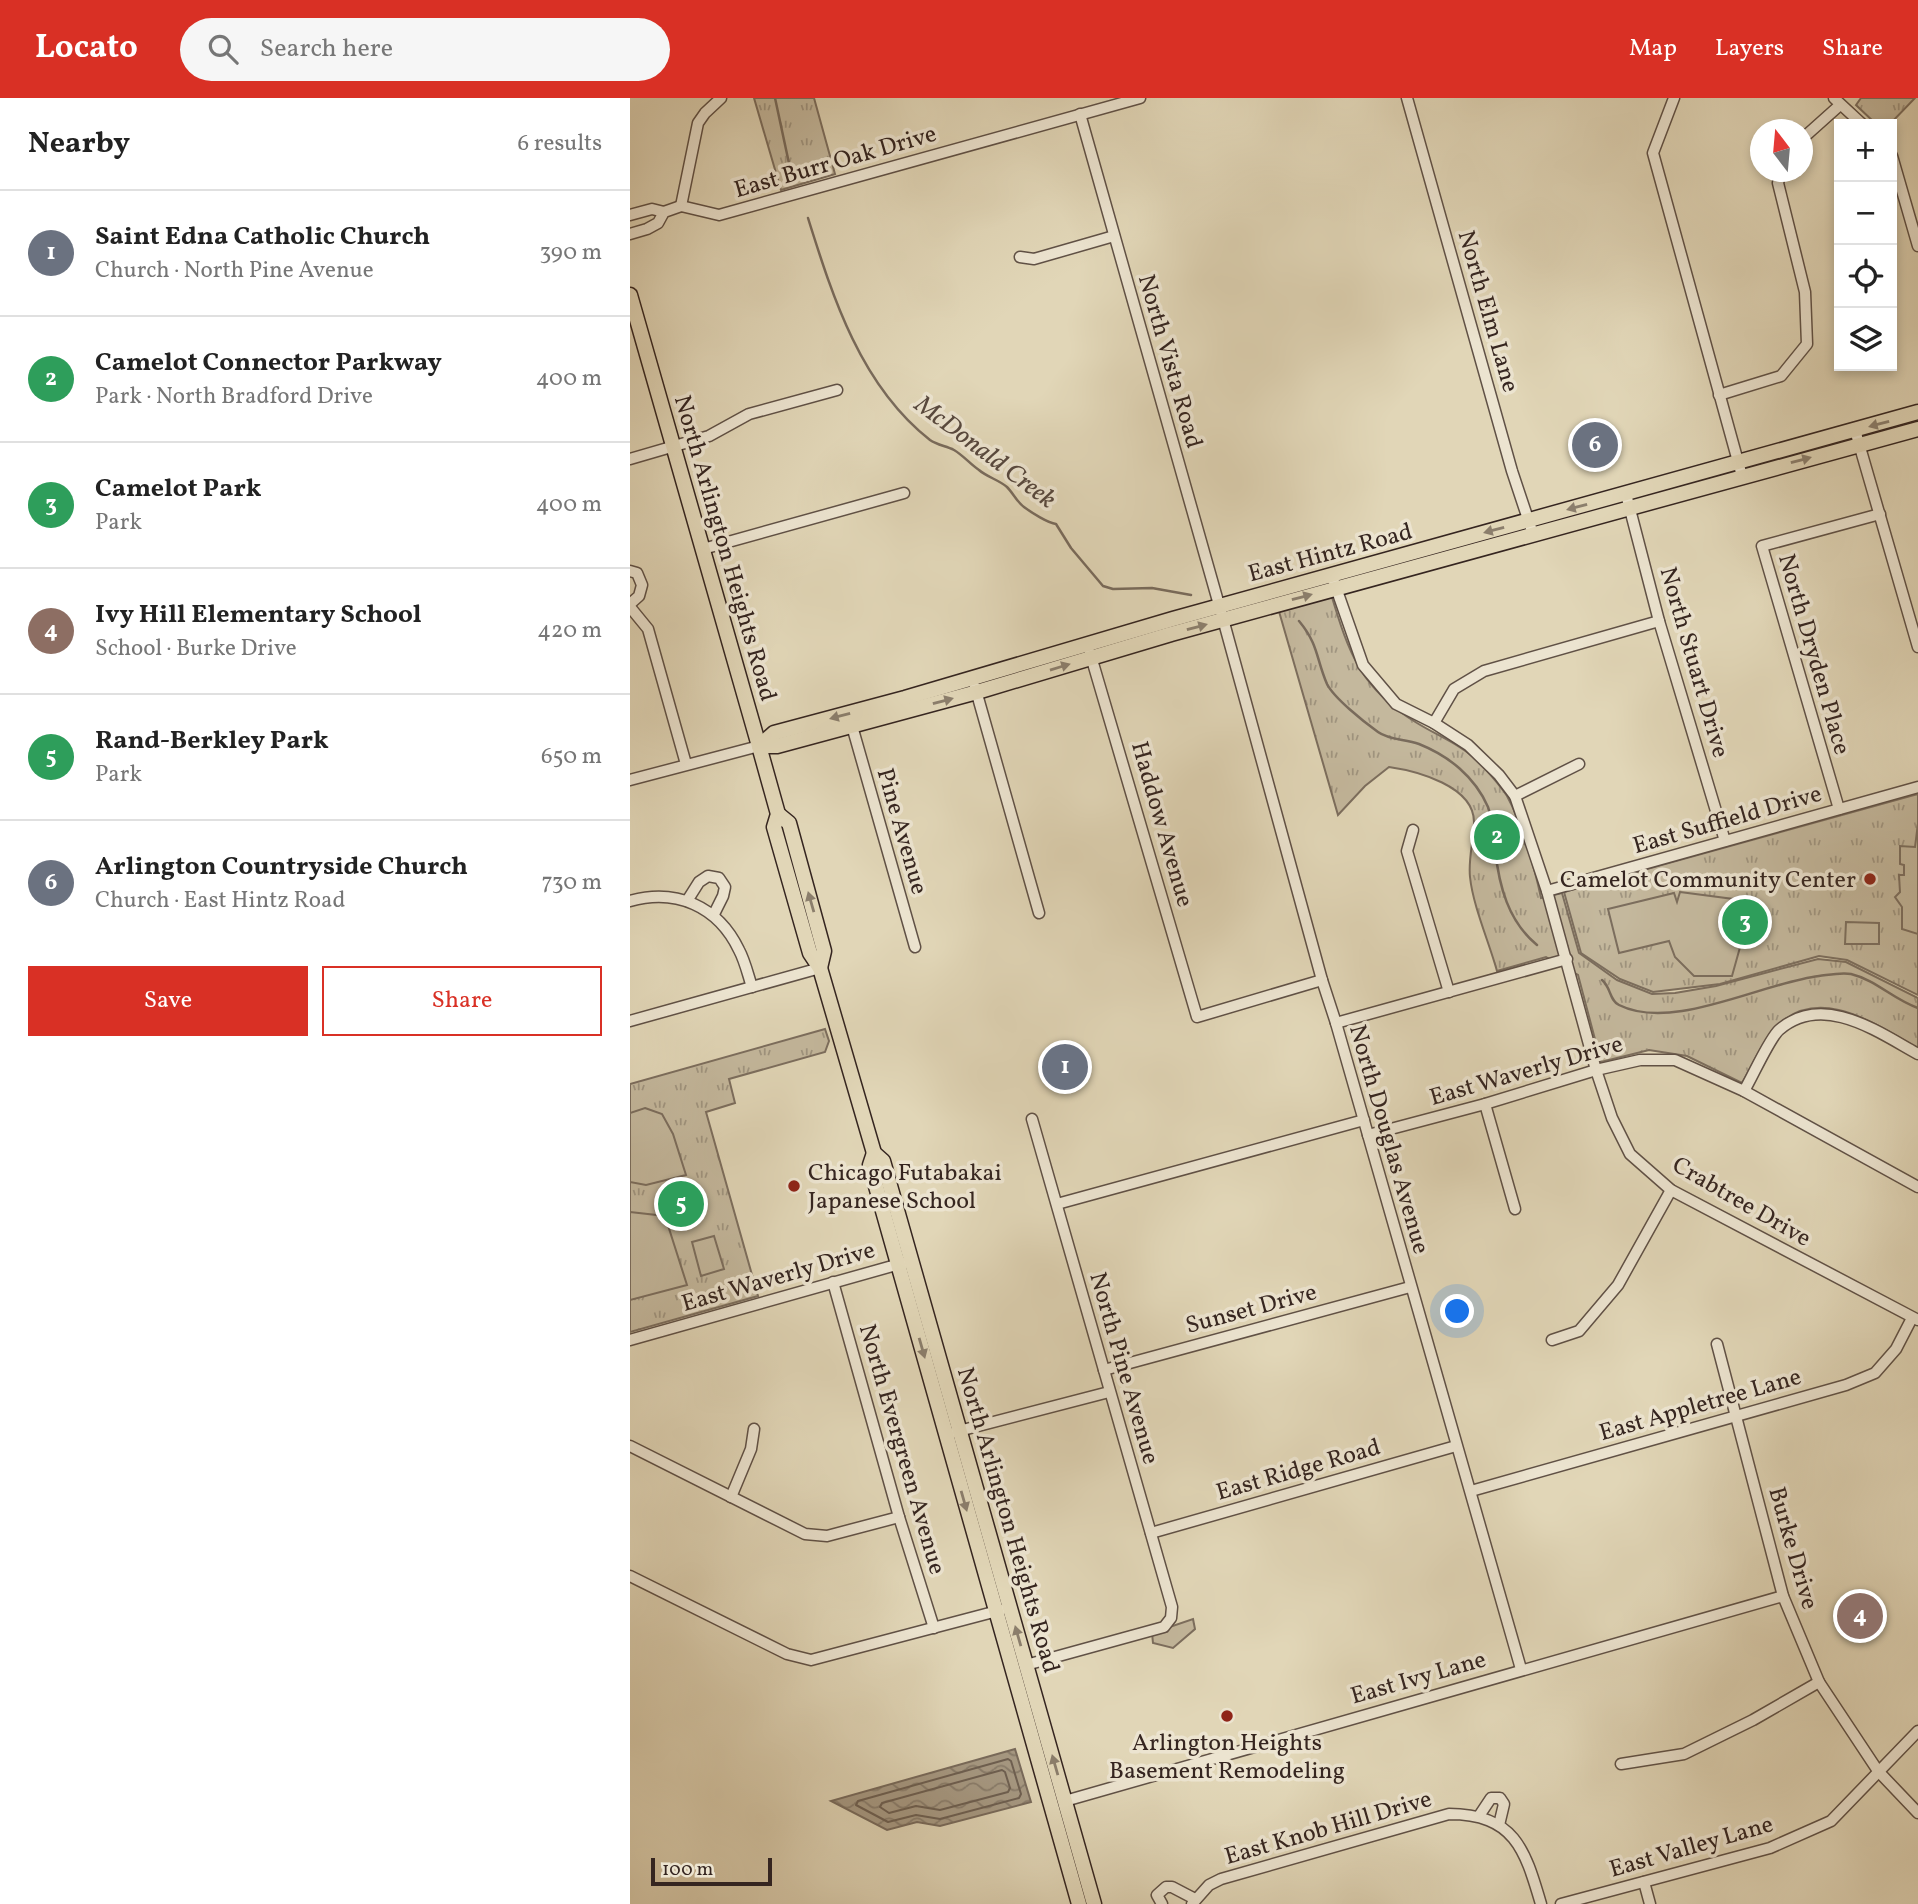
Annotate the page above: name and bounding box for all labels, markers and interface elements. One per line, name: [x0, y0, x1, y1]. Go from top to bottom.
search box: [180, 18, 670, 81]
text: Locato: [35, 26, 138, 72]
icon: search: [204, 30, 242, 68]
text: Search here: [260, 31, 393, 67]
text: Map: [1629, 32, 1677, 66]
text: Layers: [1715, 32, 1784, 66]
text: Share: [1822, 32, 1883, 66]
street label: East Burr Oak Drive: [730, 118, 941, 208]
north arrow: [1750, 119, 1813, 182]
map controls: [1834, 119, 1897, 371]
button: +: [1834, 119, 1897, 182]
text: Nearby: [28, 123, 130, 165]
text: 6 results: [518, 128, 602, 160]
button: −: [1834, 182, 1897, 245]
text: Saint Edna Catholic Church: [95, 219, 430, 255]
street label: North Elm Lane: [1448, 227, 1526, 396]
text: 1: [46, 237, 56, 269]
text: 390 m: [539, 237, 602, 269]
button: locate: [1834, 245, 1897, 308]
text: Church · North Pine Avenue: [95, 255, 374, 287]
street label: North Vista Road: [1128, 271, 1210, 453]
button: layers: [1834, 308, 1897, 371]
text: Camelot Connector Parkway: [95, 345, 442, 381]
text: 2: [45, 363, 57, 395]
text: 400 m: [536, 363, 602, 395]
text: Park · North Bradford Drive: [95, 381, 373, 413]
water label: McDonald Creek: [906, 387, 1063, 518]
street label: North Arlington Heights Road: [664, 391, 784, 706]
pin: 6: [1572, 419, 1618, 471]
one-way arrow: [1868, 419, 1889, 429]
one-way arrow: [1790, 454, 1812, 465]
text: Camelot Park: [95, 471, 262, 507]
text: 3: [45, 489, 57, 521]
text: 400 m: [536, 489, 602, 521]
one-way arrow: [1566, 503, 1587, 513]
text: Park: [95, 507, 142, 539]
street label: East Hintz Road: [1245, 516, 1417, 592]
one-way arrow: [1483, 525, 1505, 536]
street label: North Dryden Place: [1768, 550, 1858, 759]
street label: North Stuart Drive: [1650, 563, 1737, 762]
one-way arrow: [1292, 592, 1313, 602]
text: Ivy Hill Elementary School: [95, 597, 422, 633]
text: 4: [44, 615, 58, 647]
text: 420 m: [537, 615, 602, 647]
one-way arrow: [1187, 621, 1208, 631]
text: School · Burke Drive: [95, 633, 297, 665]
one-way arrow: [1050, 662, 1071, 672]
one-way arrow: [933, 696, 954, 706]
one-way arrow: [828, 711, 850, 722]
text: Rand-Berkley Park: [95, 723, 329, 759]
street label: Haddow Avenue: [1121, 738, 1201, 911]
text: 5: [45, 741, 57, 773]
text: 650 m: [541, 741, 602, 773]
text: Park: [95, 759, 142, 791]
street label: Pine Avenue: [867, 764, 935, 899]
street label: East Suffield Drive: [1629, 778, 1826, 864]
pin: 2: [1474, 811, 1520, 863]
text: Arlington Countryside Church: [95, 849, 468, 885]
place label: Camelot Community Center: [1560, 864, 1856, 898]
text: 6: [45, 867, 57, 899]
text: 730 m: [541, 867, 602, 899]
marker: Camelot Community Center: [1862, 871, 1878, 887]
text: Church · East Hintz Road: [95, 885, 345, 917]
one-way arrow: [805, 891, 815, 912]
pin: 3: [1722, 896, 1768, 948]
button: Save: [28, 966, 308, 1036]
button: Share: [322, 966, 602, 1036]
street label: North Douglas Avenue: [1339, 1021, 1437, 1258]
street label: East Waverly Drive: [1426, 1028, 1627, 1116]
pin: 1: [1042, 1041, 1088, 1093]
street label: Crabtree Drive: [1665, 1149, 1817, 1256]
place label: Chicago Futabakai Japanese School: [808, 1157, 1002, 1219]
pin: 5: [658, 1178, 704, 1230]
marker: Chicago Futabakai Japanese School: [786, 1178, 802, 1194]
street label: East Waverly Drive: [678, 1234, 879, 1322]
street label: North Pine Avenue: [1079, 1269, 1167, 1469]
street label: Sunset Drive: [1182, 1276, 1321, 1344]
your location: [1440, 1294, 1474, 1328]
street label: North Evergreen Avenue: [849, 1320, 953, 1579]
one-way arrow: [917, 1338, 927, 1359]
street label: East Appletree Lane: [1596, 1361, 1806, 1451]
street label: North Arlington Heights Road: [947, 1363, 1067, 1678]
street label: East Ridge Road: [1212, 1431, 1385, 1511]
street label: Burke Drive: [1758, 1483, 1826, 1614]
one-way arrow: [960, 1490, 970, 1511]
pin: 4: [1837, 1590, 1883, 1642]
one-way arrow: [1012, 1625, 1023, 1647]
street label: East Ivy Lane: [1347, 1643, 1490, 1714]
marker: Arlington Heights Basement Remodeling: [1219, 1708, 1235, 1724]
place label: Arlington Heights Basement Remodeling: [1109, 1727, 1345, 1789]
one-way arrow: [1049, 1754, 1059, 1775]
street label: East Knob Hill Drive: [1221, 1783, 1436, 1875]
street label: East Valley Lane: [1606, 1808, 1777, 1888]
scale bar: [651, 1855, 772, 1887]
text: 100 m: [662, 1857, 713, 1883]

